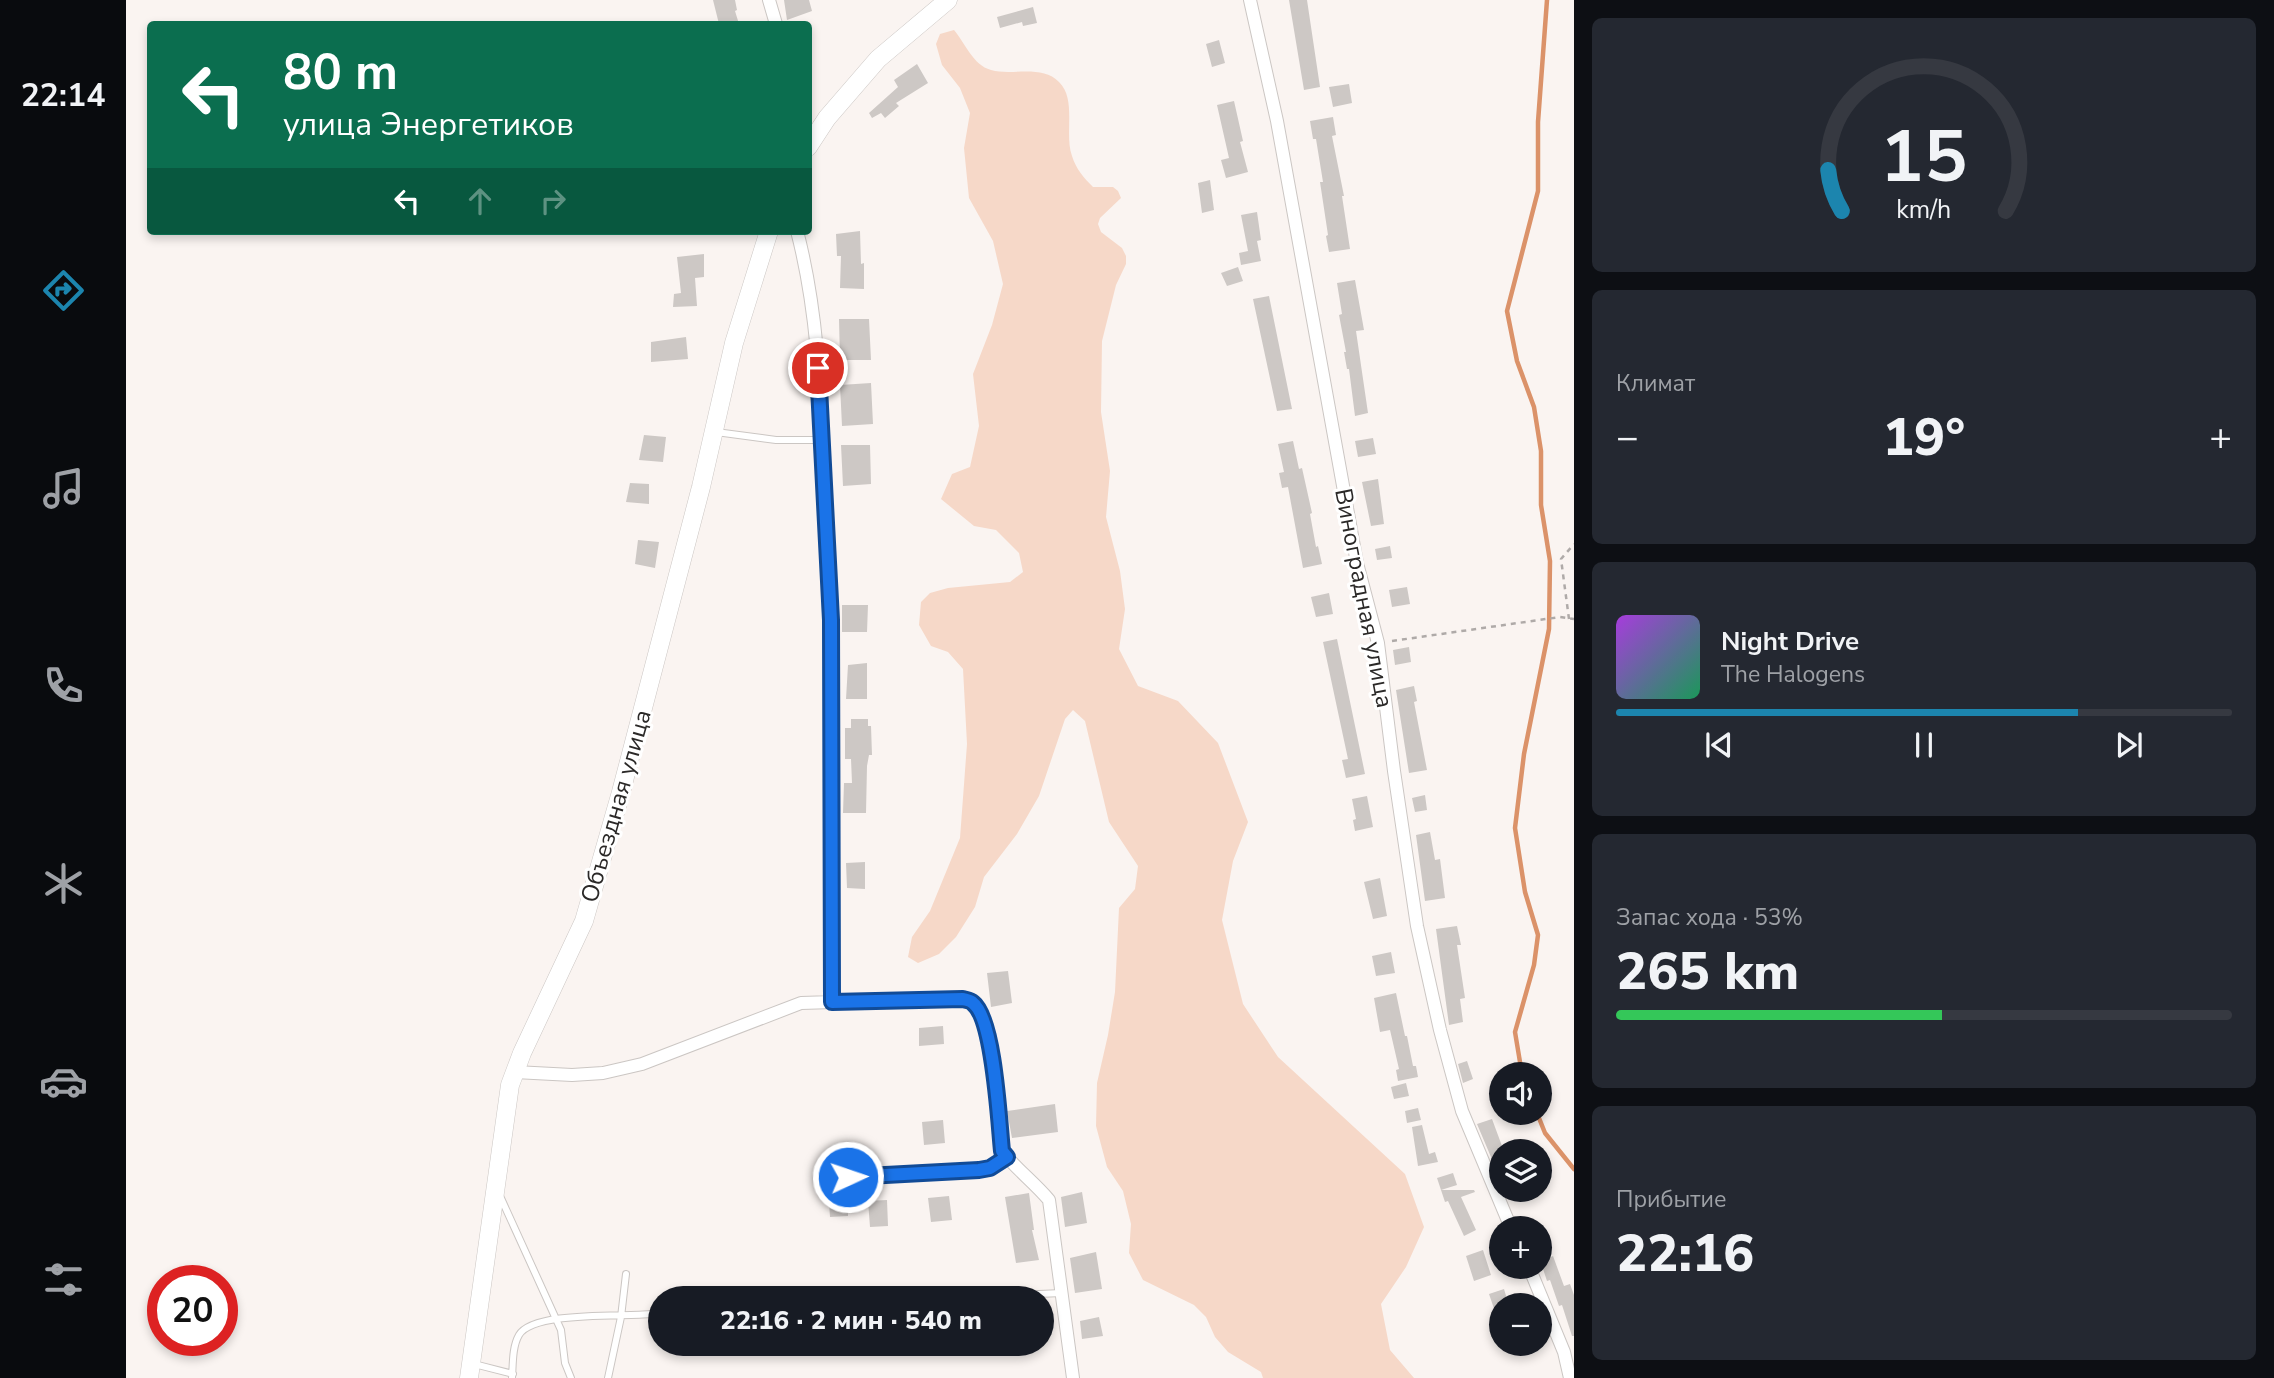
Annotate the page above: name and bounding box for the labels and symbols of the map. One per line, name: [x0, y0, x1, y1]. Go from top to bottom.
pin: [788, 338, 848, 398]
street label: Виноградная улица: [1327, 486, 1401, 710]
street label: Объездная улица: [573, 706, 659, 906]
position arrow: [811, 1140, 885, 1214]
speed limit sign: 20: [147, 1265, 238, 1356]

